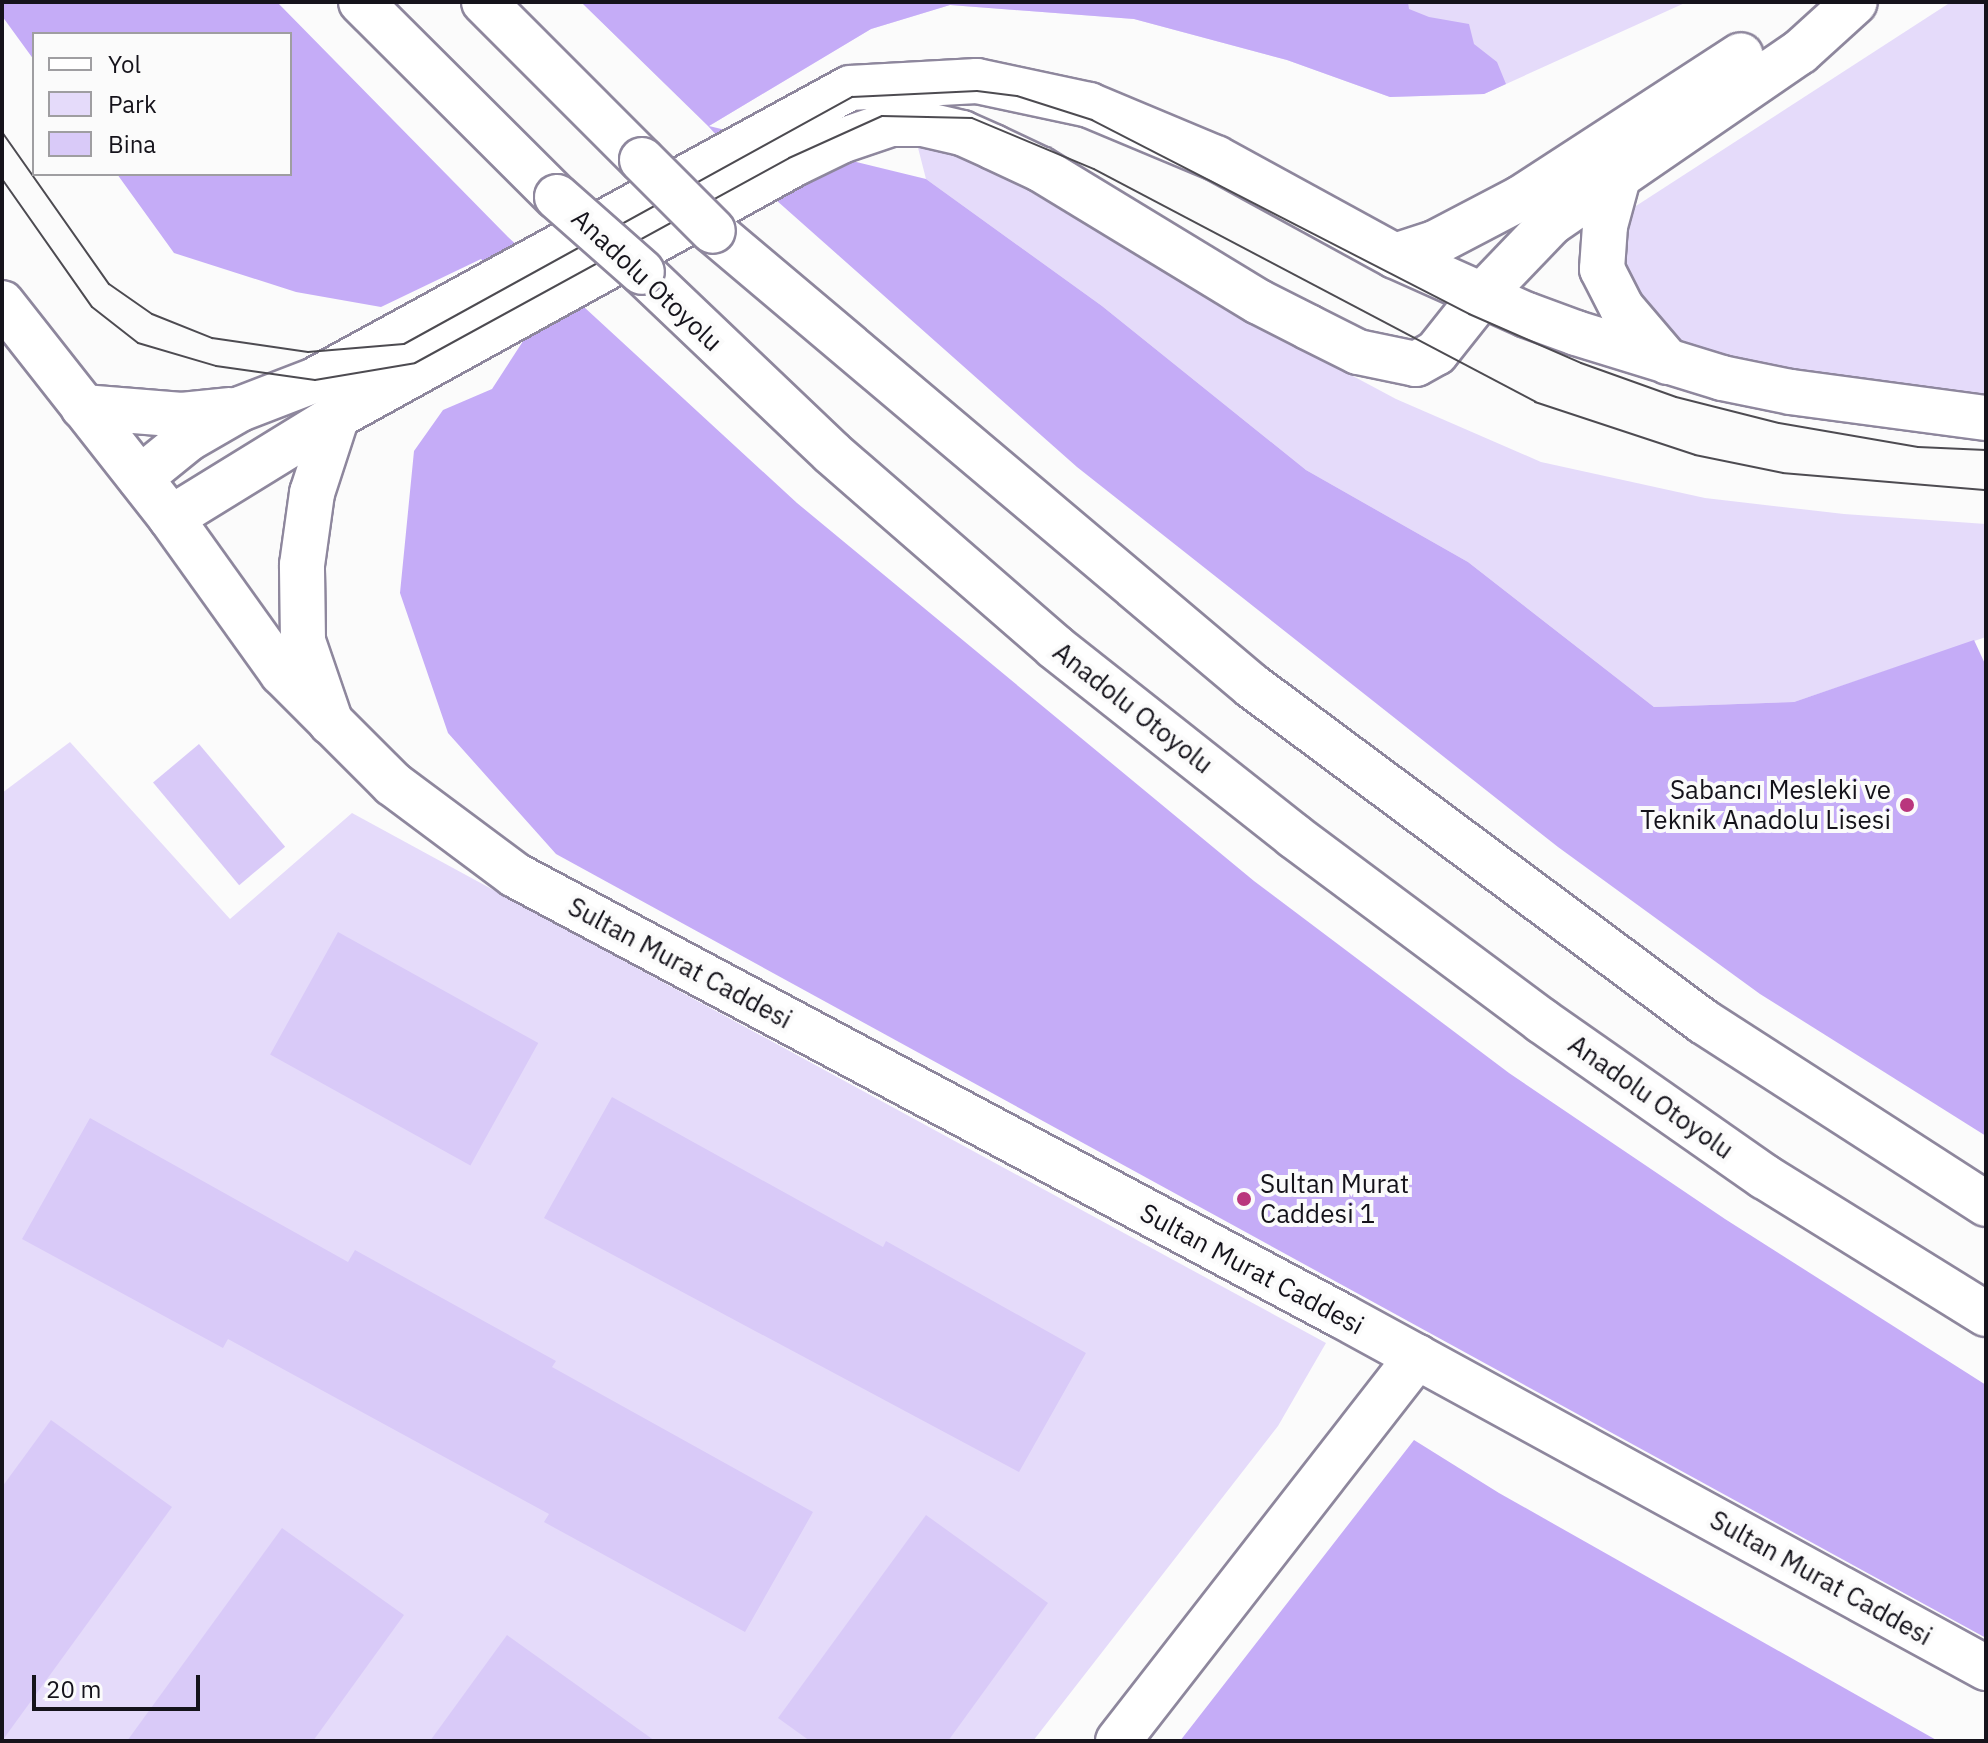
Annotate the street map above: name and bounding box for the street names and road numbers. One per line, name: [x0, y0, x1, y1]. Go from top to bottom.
street label: Anadolu Otoyolu: [565, 202, 729, 358]
street label: Anadolu Otoyolu: [1047, 636, 1219, 780]
street label: Sultan Murat Caddesi: [563, 891, 797, 1035]
street label: Anadolu Otoyolu: [1563, 1029, 1739, 1165]
street label: Sultan Murat Caddesi: [1135, 1197, 1369, 1341]
street label: Sultan Murat Caddesi: [1705, 1504, 1937, 1652]

